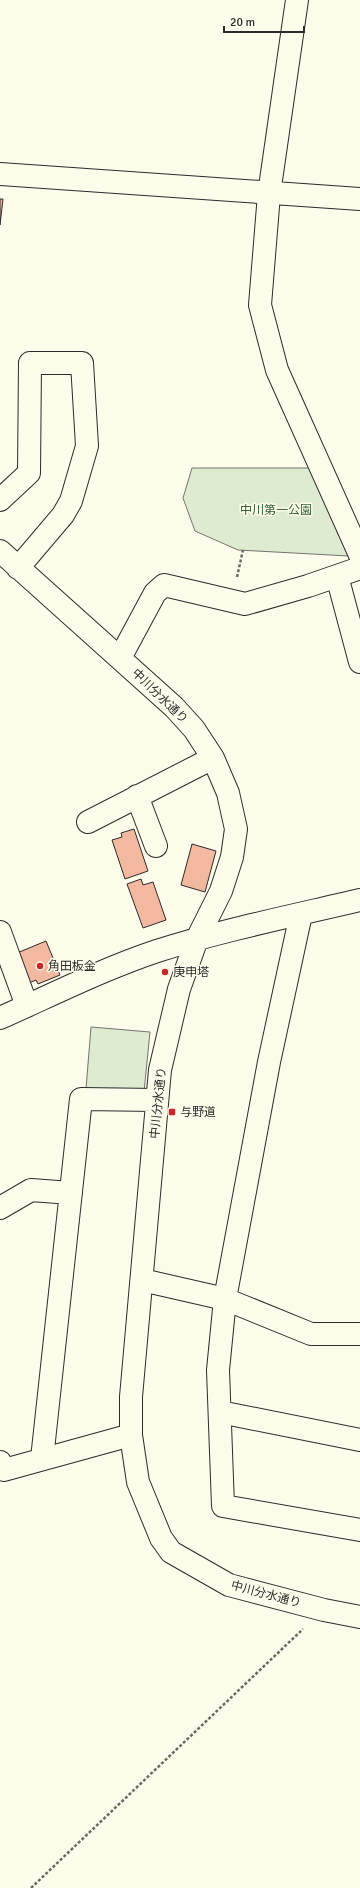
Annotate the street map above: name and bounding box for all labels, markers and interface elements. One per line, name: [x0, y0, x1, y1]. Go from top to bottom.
scale bar: [224, 8, 304, 34]
text: 20 m: [230, 15, 255, 30]
park label: 中川第一公園: [240, 503, 312, 518]
street label: 中川分水通り: [129, 666, 191, 727]
place label: 角田板金: [48, 959, 96, 974]
marker: 角田板金: [35, 961, 45, 971]
place label: 庚申塔: [173, 965, 209, 980]
marker: 庚申塔: [160, 967, 170, 977]
street label: 中川分水通り: [147, 1066, 170, 1140]
place label: 与野道: [180, 1105, 216, 1120]
marker: 与野道: [167, 1107, 177, 1117]
street label: 中川分水通り: [229, 1578, 303, 1611]

